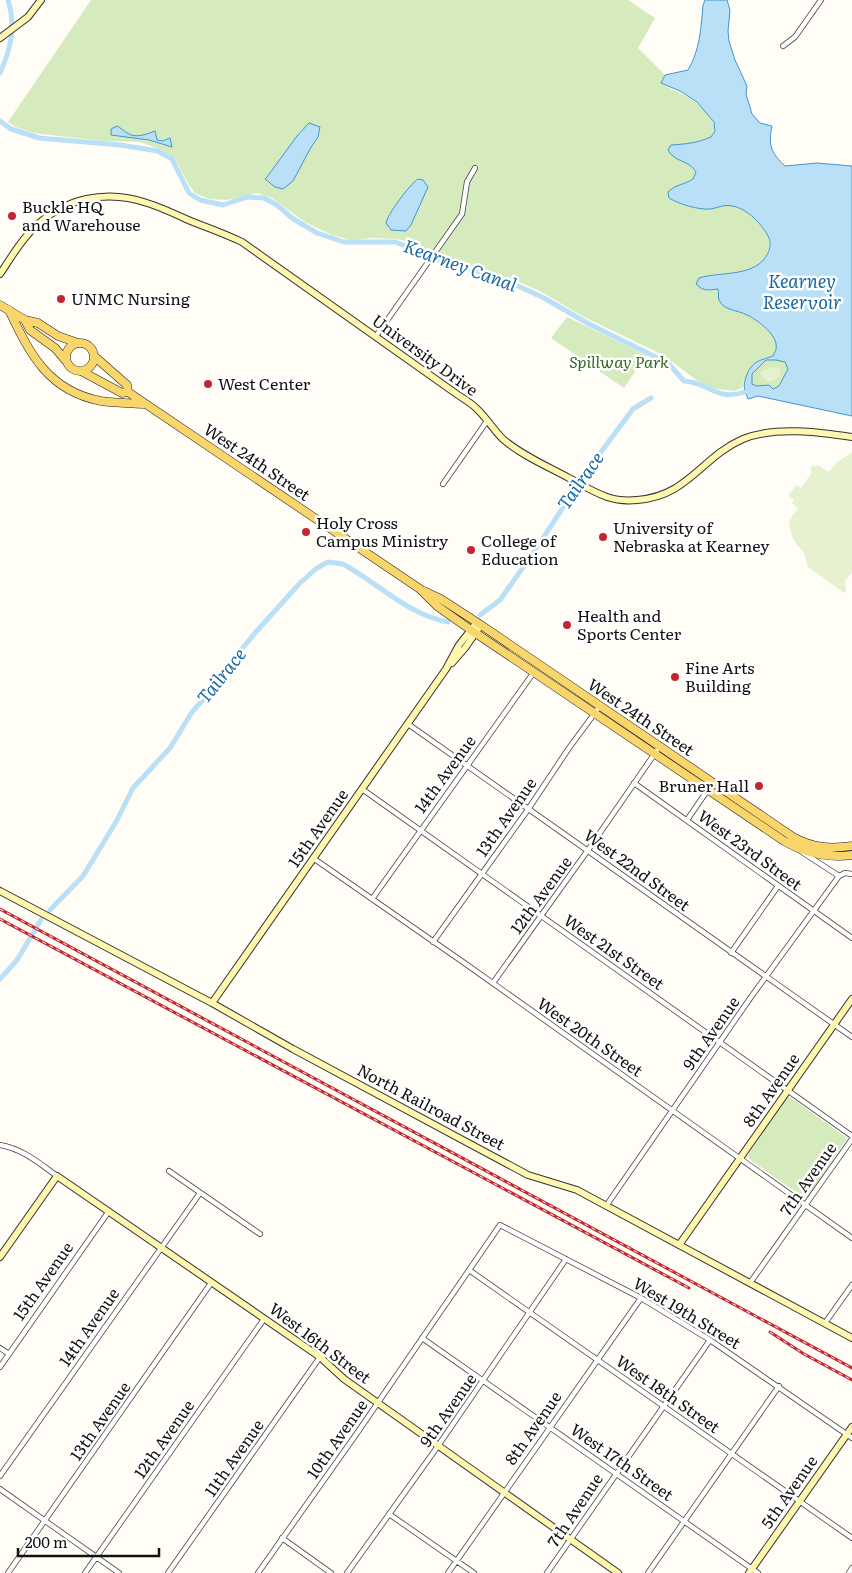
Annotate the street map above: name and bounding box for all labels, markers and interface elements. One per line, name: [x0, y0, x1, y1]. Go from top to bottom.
place label: Buckle HQ and Warehouse: [22, 194, 141, 236]
marker: Buckle HQ and Warehouse: [6, 210, 18, 222]
water label: Kearney Canal: [400, 232, 522, 298]
water label: Kearney Reservoir: [762, 267, 842, 315]
place label: UNMC Nursing: [71, 286, 190, 310]
marker: UNMC Nursing: [55, 293, 67, 305]
street label: University Drive: [368, 308, 484, 401]
park label: Spillway Park: [569, 349, 669, 373]
place label: West Center: [218, 371, 311, 395]
marker: West Center: [202, 378, 214, 390]
street label: West 24th Street: [200, 417, 316, 506]
water label: Tailrace: [550, 446, 610, 515]
place label: Holy Cross Campus Ministry: [316, 510, 449, 552]
place label: University of Nebraska at Kearney: [613, 515, 770, 557]
marker: Holy Cross Campus Ministry: [300, 526, 312, 538]
place label: College of Education: [481, 528, 559, 570]
marker: University of Nebraska at Kearney: [597, 531, 609, 543]
marker: College of Education: [465, 544, 477, 556]
place label: Health and Sports Center: [577, 603, 682, 645]
marker: Health and Sports Center: [561, 619, 573, 631]
water label: Tailrace: [190, 641, 252, 709]
place label: Fine Arts Building: [685, 655, 754, 697]
marker: Fine Arts Building: [669, 671, 681, 683]
street label: West 24th Street: [584, 672, 700, 761]
street label: 14th Avenue: [408, 729, 481, 817]
street label: 13th Avenue: [469, 772, 541, 861]
place label: Bruner Hall: [659, 773, 749, 797]
marker: Bruner Hall: [753, 780, 765, 792]
street label: 15th Avenue: [281, 783, 353, 872]
street label: West 23rd Street: [693, 803, 808, 896]
street label: West 22nd Street: [579, 822, 696, 916]
street label: 12th Avenue: [504, 851, 577, 938]
street label: West 21st Street: [559, 908, 670, 995]
street label: West 20th Street: [533, 991, 649, 1082]
street label: 9th Avenue: [676, 991, 744, 1074]
street label: 8th Avenue: [736, 1048, 804, 1131]
street label: North Railroad Street: [353, 1057, 510, 1156]
street label: 7th Avenue: [773, 1137, 841, 1220]
street label: 15th Avenue: [6, 1236, 78, 1325]
street label: West 19th Street: [629, 1271, 746, 1354]
street label: 14th Avenue: [52, 1282, 124, 1371]
street label: West 16th Street: [265, 1296, 377, 1389]
street label: West 18th Street: [612, 1348, 726, 1438]
street label: 9th Avenue: [413, 1368, 481, 1451]
street label: 13th Avenue: [63, 1376, 135, 1465]
street label: 8th Avenue: [498, 1386, 566, 1469]
street label: 12th Avenue: [127, 1394, 199, 1483]
street label: 10th Avenue: [300, 1394, 372, 1483]
street label: 11th Avenue: [198, 1414, 269, 1501]
street label: West 17th Street: [566, 1417, 679, 1506]
street label: 5th Avenue: [754, 1450, 822, 1533]
street label: 7th Avenue: [541, 1468, 608, 1551]
scale bar: [18, 1526, 159, 1558]
text: 200 m: [25, 1530, 68, 1553]

